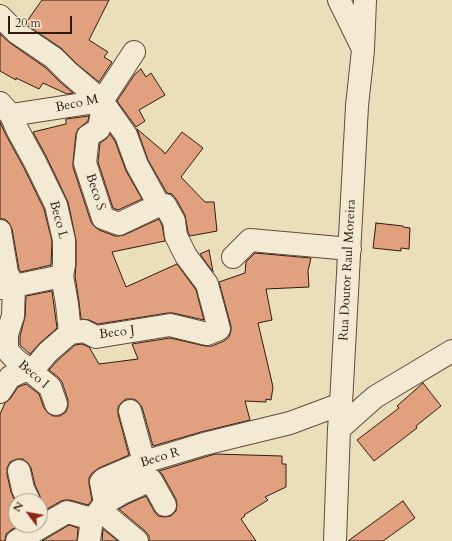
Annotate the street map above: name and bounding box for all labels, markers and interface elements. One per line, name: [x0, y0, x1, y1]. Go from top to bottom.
scale bar: [10, 8, 74, 34]
text: 20 m: [15, 15, 41, 31]
street label: Beco M: [54, 92, 100, 116]
street label: Beco S: [82, 172, 108, 212]
street label: Beco L: [45, 199, 71, 241]
street label: Rua Doutor Raul Moreira: [336, 199, 360, 341]
street label: Beco J: [98, 323, 136, 343]
street label: Beco I: [14, 358, 52, 392]
street label: Beco R: [139, 445, 181, 471]
north arrow: [8, 493, 48, 533]
text: N: [9, 499, 27, 515]

